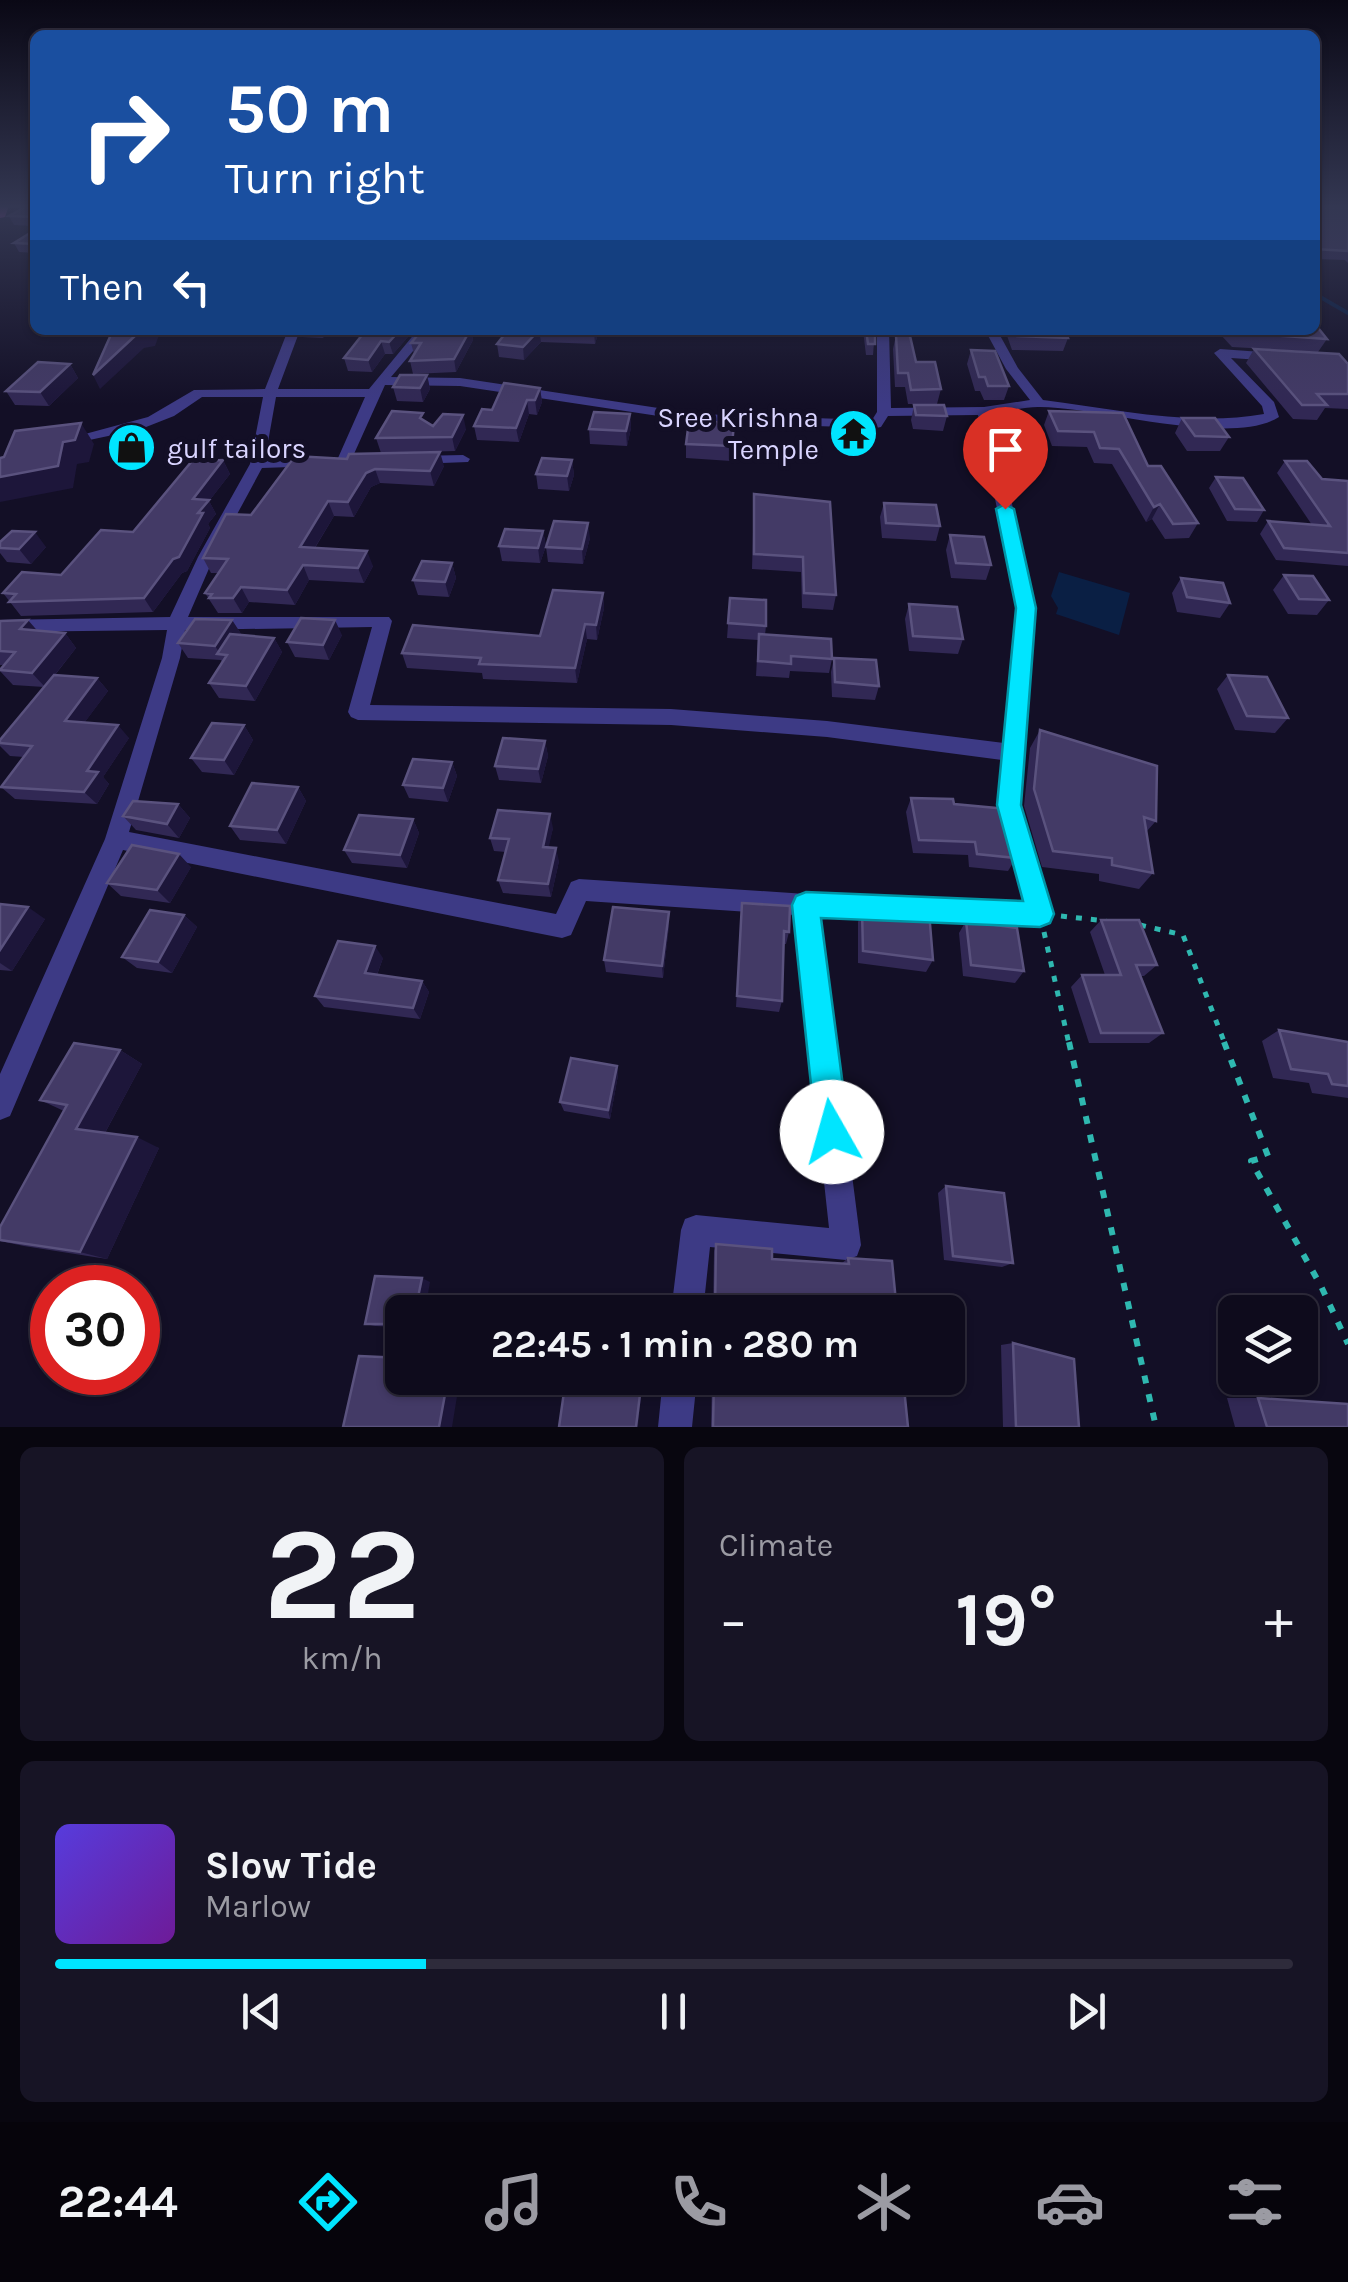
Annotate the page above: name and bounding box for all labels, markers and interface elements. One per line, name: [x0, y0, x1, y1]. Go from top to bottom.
text: 50 m: [225, 68, 394, 150]
icon: right: [60, 70, 190, 200]
text: Turn right: [225, 152, 425, 204]
icon: left: [164, 260, 219, 315]
text: Then: [60, 265, 144, 310]
place label: Sree Krishna Temple: [657, 401, 819, 466]
temple icon: Sree Krishna Temple: [828, 407, 880, 459]
pin: [963, 407, 1048, 510]
shop icon: gulf tailors: [106, 422, 158, 474]
icon: arrive: [978, 422, 1033, 477]
place label: gulf tailors: [167, 432, 306, 465]
position arrow: [780, 1080, 884, 1184]
speed limit sign: 30: [30, 1265, 160, 1395]
map controls: [1218, 1295, 1318, 1395]
button: layers: [1218, 1295, 1318, 1395]
text: 22:45 · 1 min · 280 m: [491, 1322, 859, 1367]
text: 22: [263, 1499, 421, 1651]
text: Climate: [719, 1527, 833, 1564]
text: 19°: [955, 1576, 1057, 1664]
text: −: [719, 1588, 748, 1652]
text: +: [1264, 1588, 1293, 1652]
text: km/h: [301, 1640, 383, 1677]
text: Slow Tide: [205, 1843, 377, 1888]
text: Marlow: [205, 1888, 311, 1925]
icon: previous: [234, 1984, 289, 2039]
icon: pause: [646, 1984, 701, 2039]
icon: next: [1059, 1984, 1114, 2039]
icon: directions: [293, 2167, 363, 2237]
icon: music: [479, 2167, 549, 2237]
icon: phone: [664, 2167, 734, 2237]
icon: climate: [849, 2167, 919, 2237]
icon: car: [1035, 2167, 1105, 2237]
icon: filters: [1220, 2167, 1290, 2237]
text: 22:44: [58, 2176, 178, 2228]

